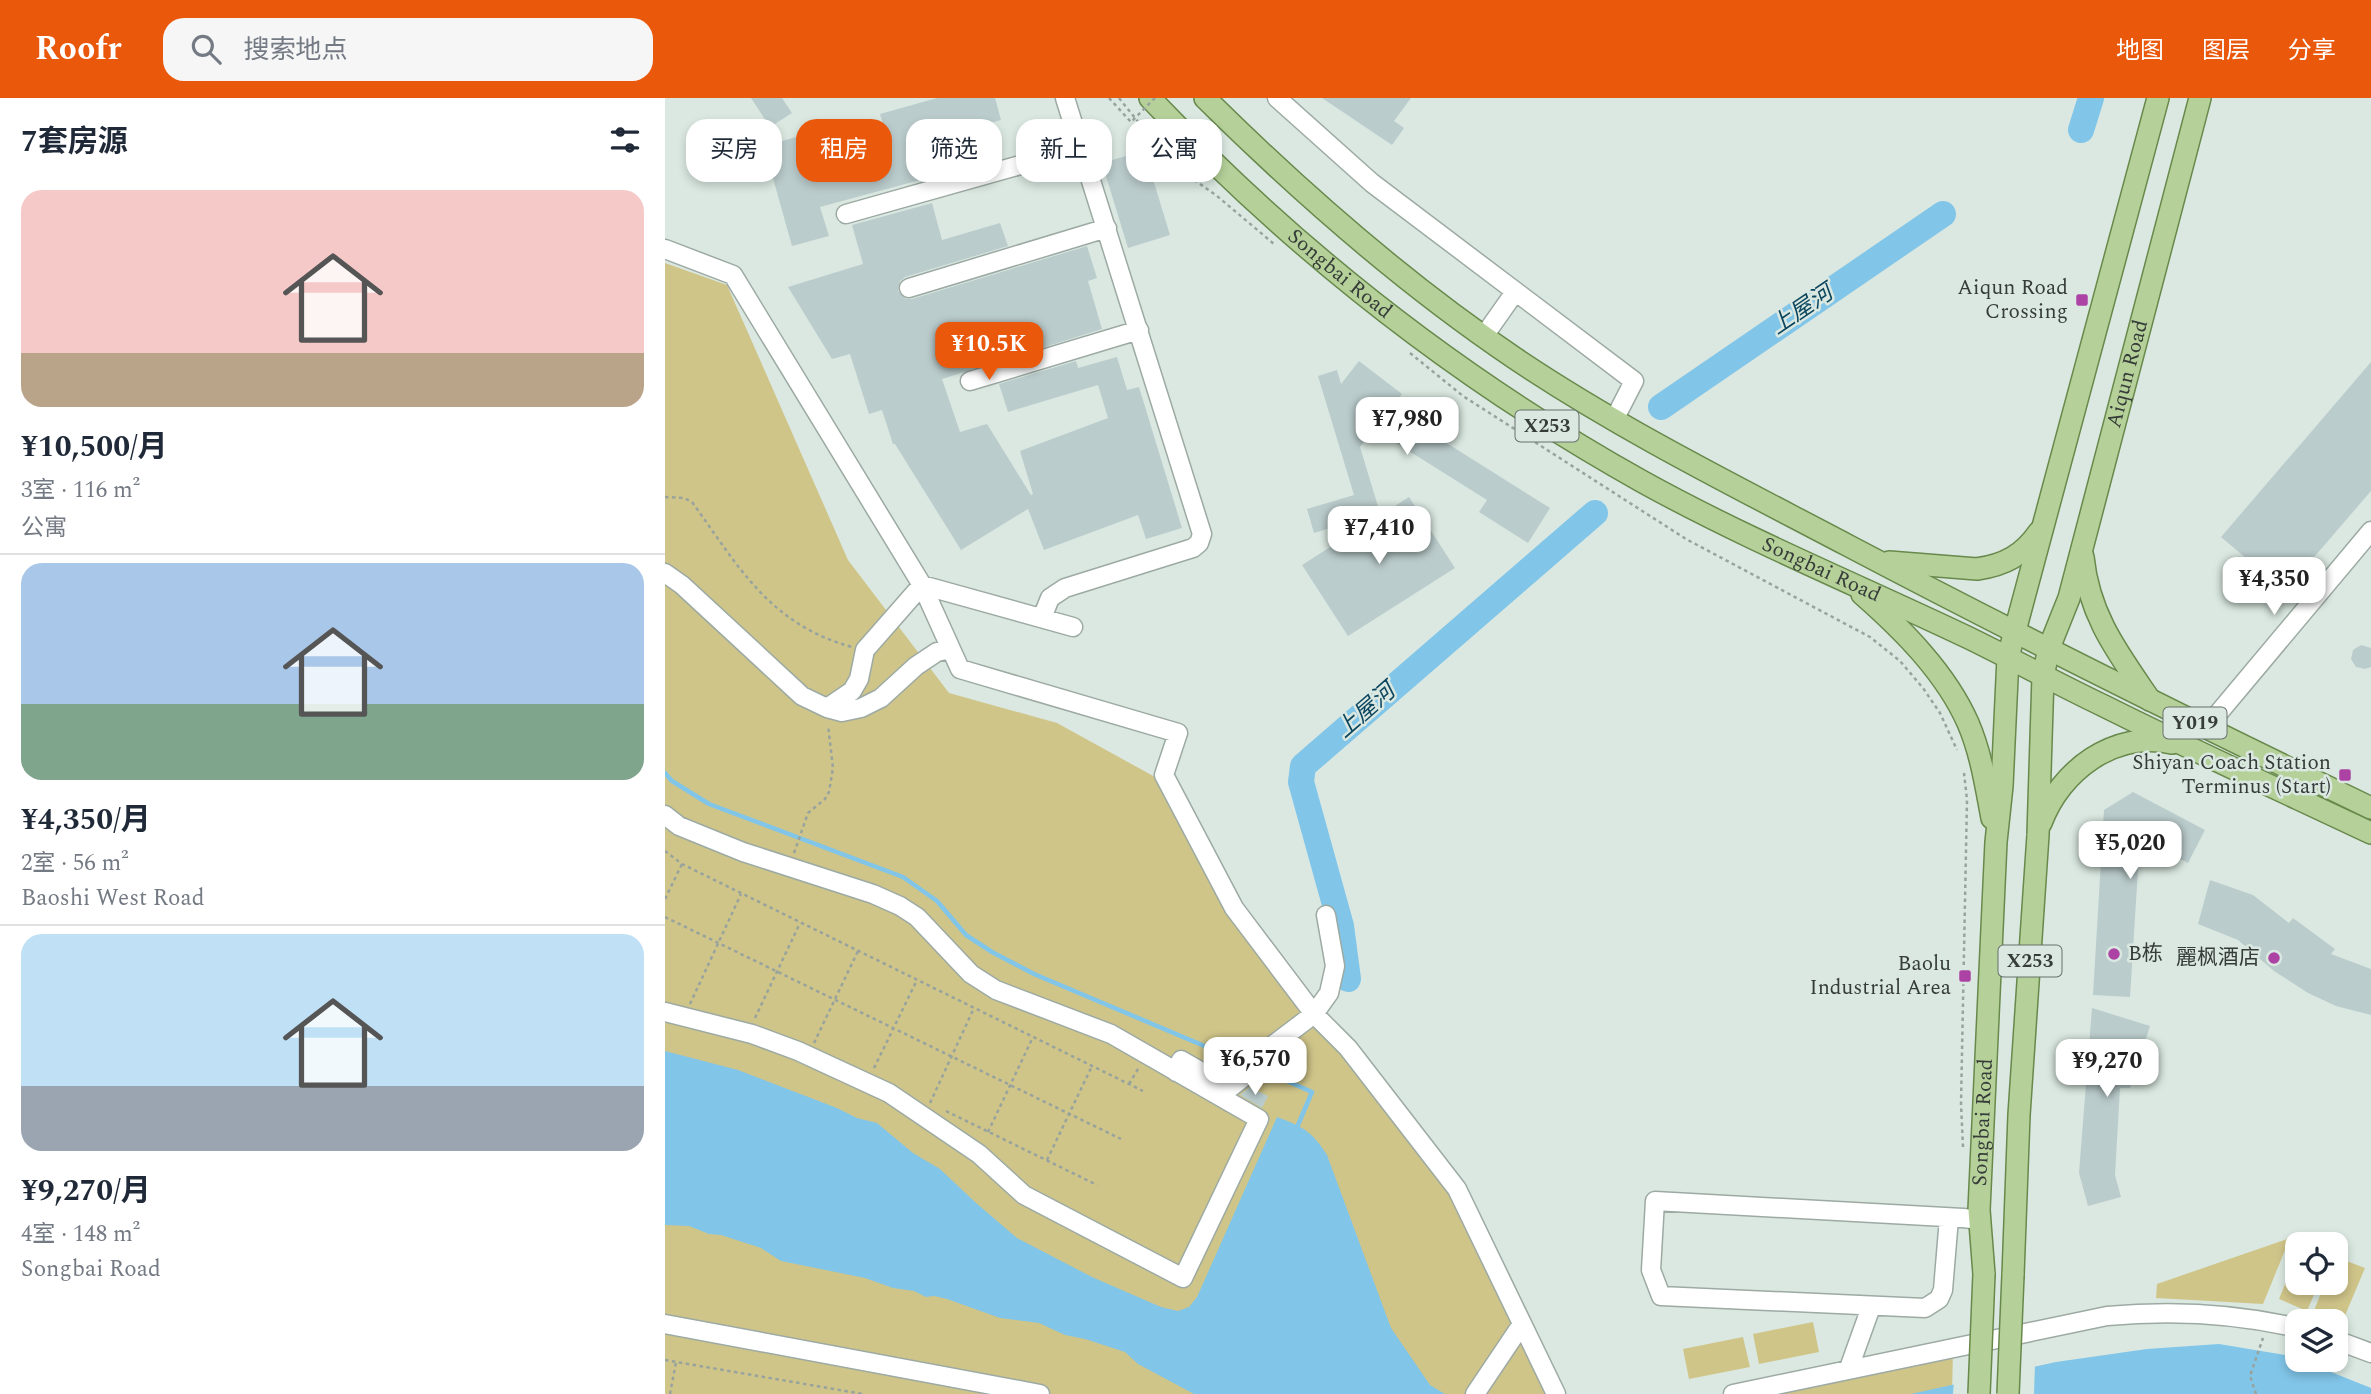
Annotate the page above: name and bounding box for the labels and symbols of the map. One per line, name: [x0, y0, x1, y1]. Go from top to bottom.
street label: Songbai Road: [1280, 221, 1399, 327]
place label: Aiqun Road Crossing: [1957, 272, 2068, 328]
water label: 上屋河: [1764, 274, 1844, 344]
marker: Aiqun Road Crossing: [2074, 292, 2090, 308]
street label: Aiqun Road: [2098, 316, 2157, 431]
pin: ¥10.5K: [932, 322, 1046, 382]
pin: ¥7,980: [1350, 398, 1464, 457]
road number: X253: [1515, 410, 1579, 442]
pin: ¥7,410: [1322, 506, 1436, 566]
street label: Songbai Road: [1756, 528, 1886, 611]
pin: ¥4,350: [2217, 558, 2331, 617]
water label: 上屋河: [1328, 673, 1407, 747]
road number: Y019: [2163, 708, 2227, 738]
place label: Shiyan Coach Station Terminus (Start): [2132, 747, 2331, 803]
marker: Shiyan Coach Station Terminus (Start): [2337, 767, 2353, 783]
pin: ¥5,020: [2073, 822, 2187, 881]
place label: B栋: [2128, 938, 2163, 970]
place label: 麗枫酒店: [2176, 942, 2260, 974]
road number: X253: [1999, 946, 2061, 976]
marker: B栋: [2106, 946, 2122, 962]
place label: Baolu Industrial Area: [1809, 948, 1952, 1004]
marker: 麗枫酒店: [2266, 950, 2282, 966]
marker: Baolu Industrial Area: [1957, 968, 1973, 984]
pin: ¥6,570: [1198, 1038, 1312, 1097]
pin: ¥9,270: [2050, 1040, 2164, 1099]
street label: Songbai Road: [1964, 1058, 2002, 1187]

